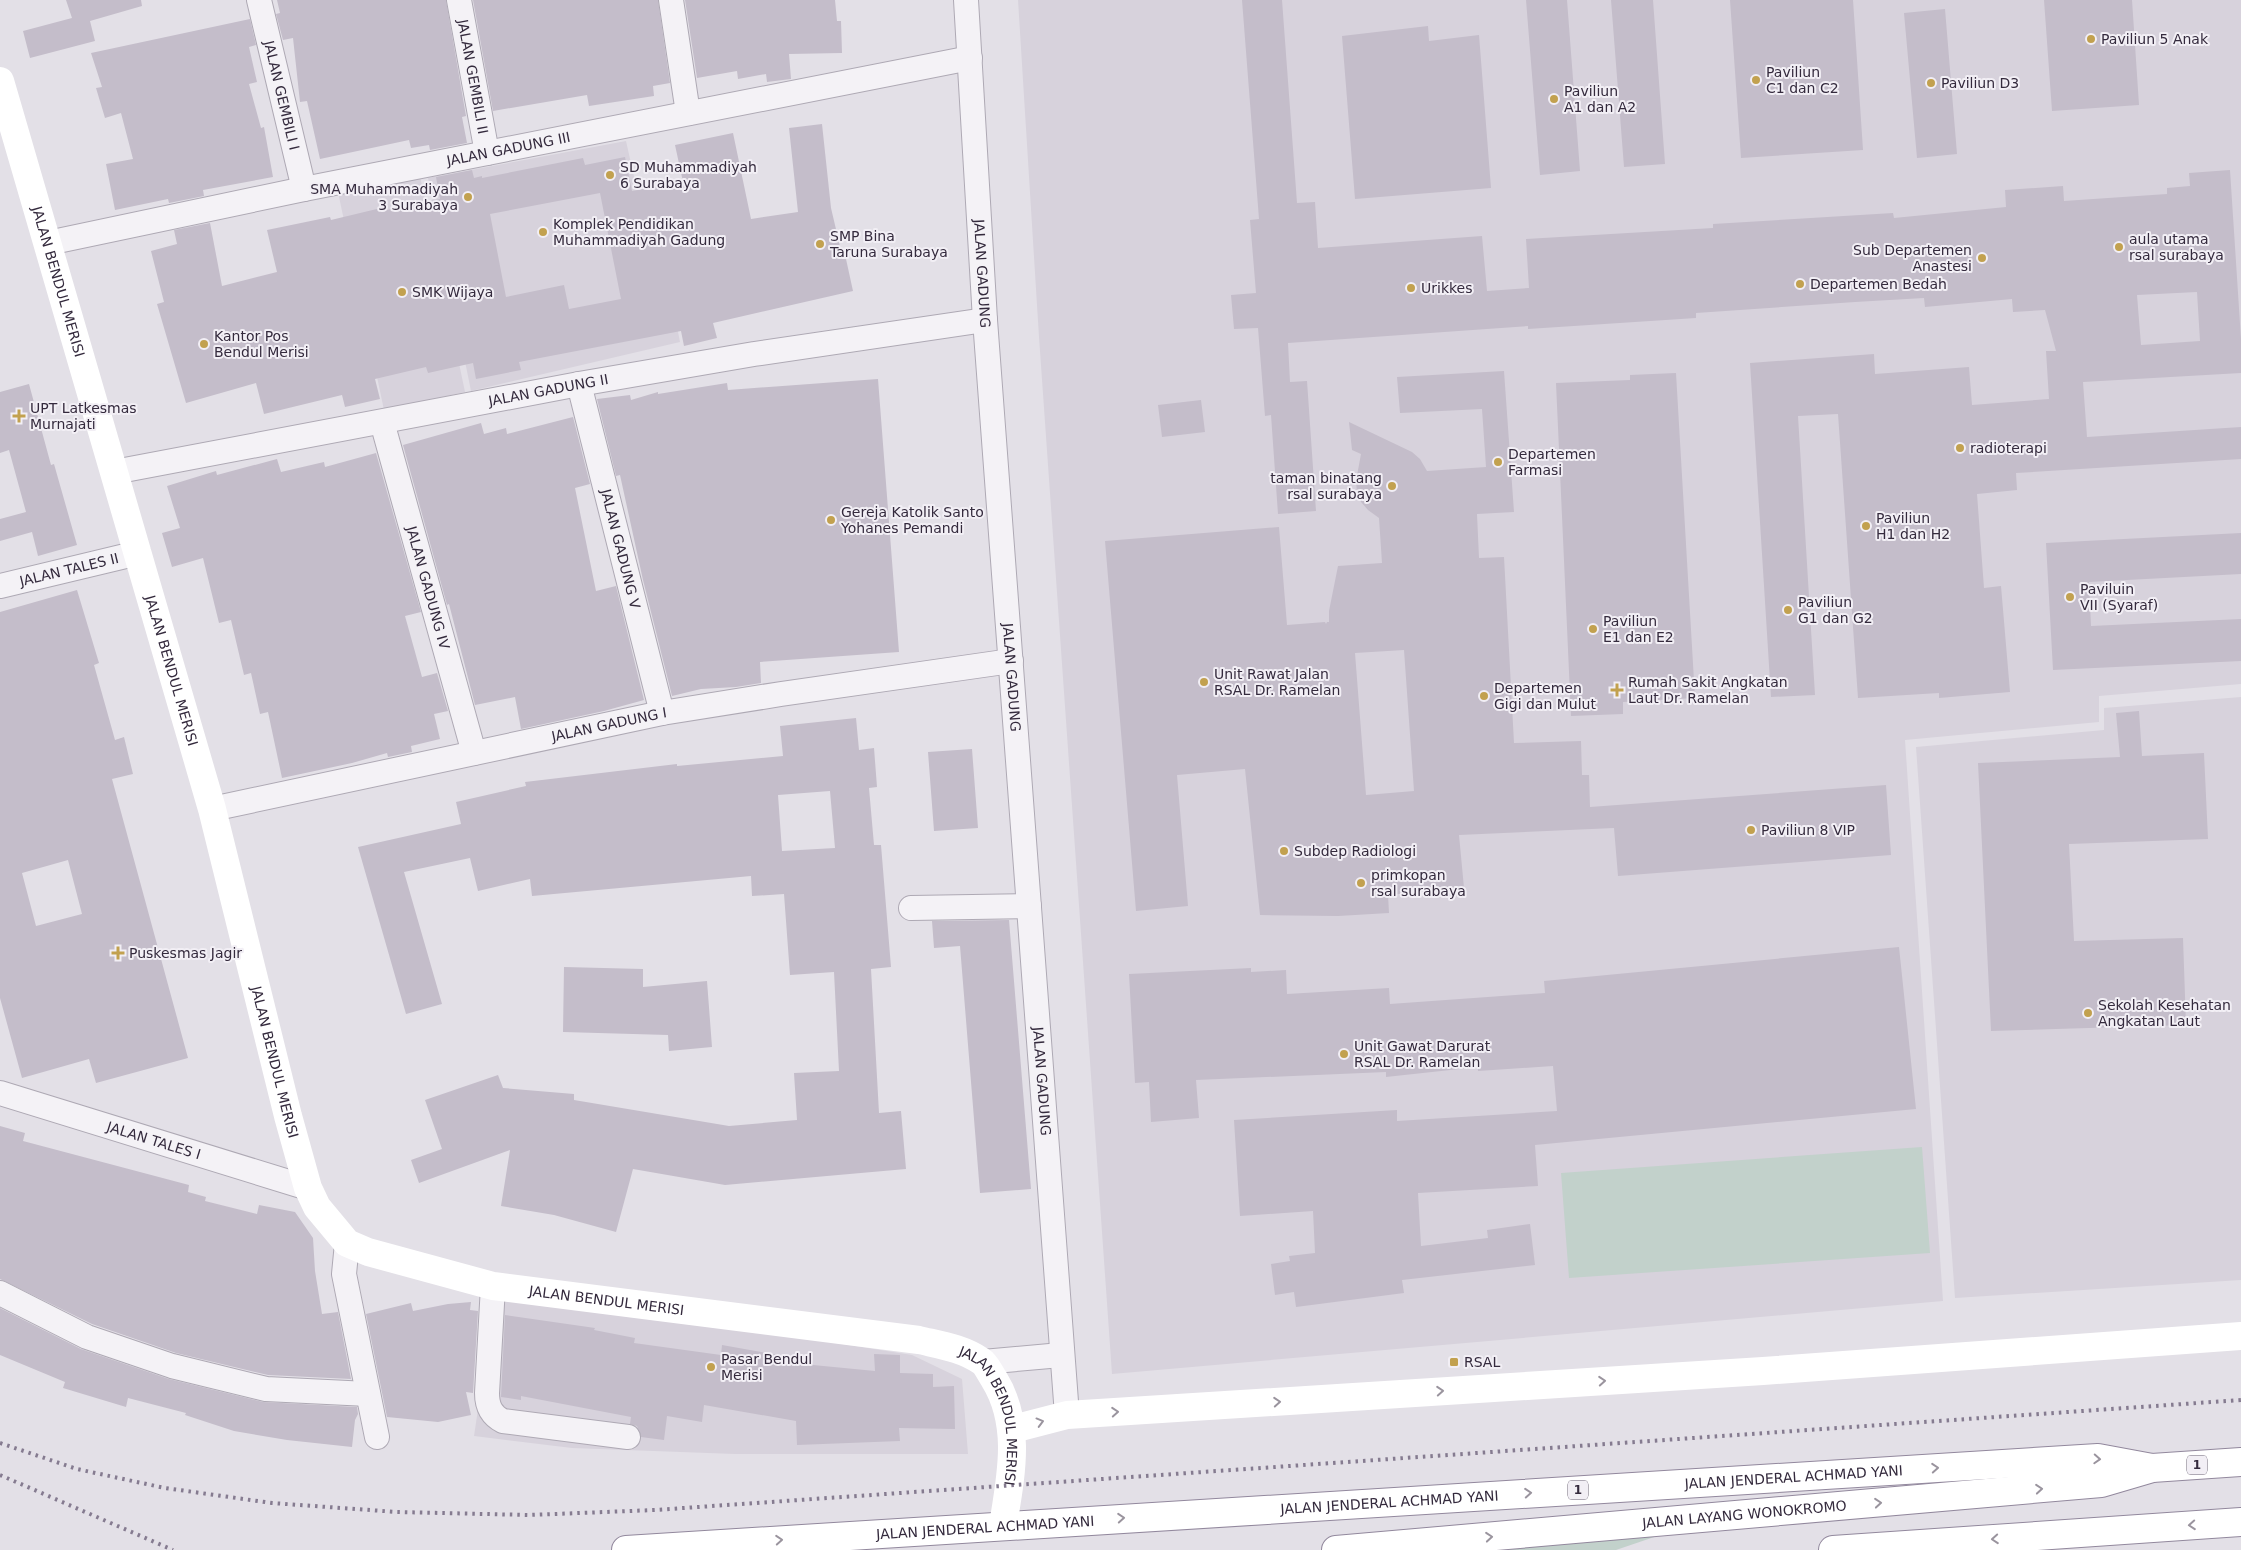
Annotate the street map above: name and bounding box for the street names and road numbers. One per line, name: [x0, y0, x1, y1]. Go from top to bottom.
street label: JALAN GEMBILI II: [455, 17, 491, 135]
street label: JALAN GEMBILI I: [261, 38, 302, 152]
street label: JALAN GADUNG III: [444, 129, 572, 169]
street label: JALAN BENDUL MERISI: [29, 203, 88, 359]
street label: JALAN GADUNG: [971, 218, 994, 328]
street label: JALAN GADUNG II: [486, 371, 610, 409]
street label: JALAN GADUNG V: [598, 486, 643, 611]
street label: JALAN GADUNG IV: [403, 523, 453, 651]
street label: JALAN TALES II: [17, 550, 120, 589]
street label: JALAN BENDUL MERISI: [142, 592, 201, 748]
street label: JALAN GADUNG: [1000, 622, 1024, 732]
street label: JALAN GADUNG I: [549, 704, 668, 745]
street label: JALAN BENDUL MERISI: [248, 983, 302, 1140]
street label: JALAN GADUNG: [1030, 1025, 1054, 1136]
street label: JALAN TALES I: [104, 1118, 203, 1162]
street label: JALAN BENDUL MERISI: [527, 1283, 685, 1318]
street label: JALAN BENDUL MERISI: [956, 1342, 1020, 1487]
road number: 1: [2187, 1456, 2207, 1474]
street label: JALAN JENDERAL ACHMAD YANI: [1683, 1462, 1903, 1492]
road number: 1: [1568, 1480, 1588, 1500]
street label: JALAN JENDERAL ACHMAD YANI: [1279, 1487, 1499, 1517]
street label: JALAN LAYANG WONOKROMO: [1641, 1497, 1847, 1531]
street label: JALAN JENDERAL ACHMAD YANI: [875, 1513, 1095, 1542]

